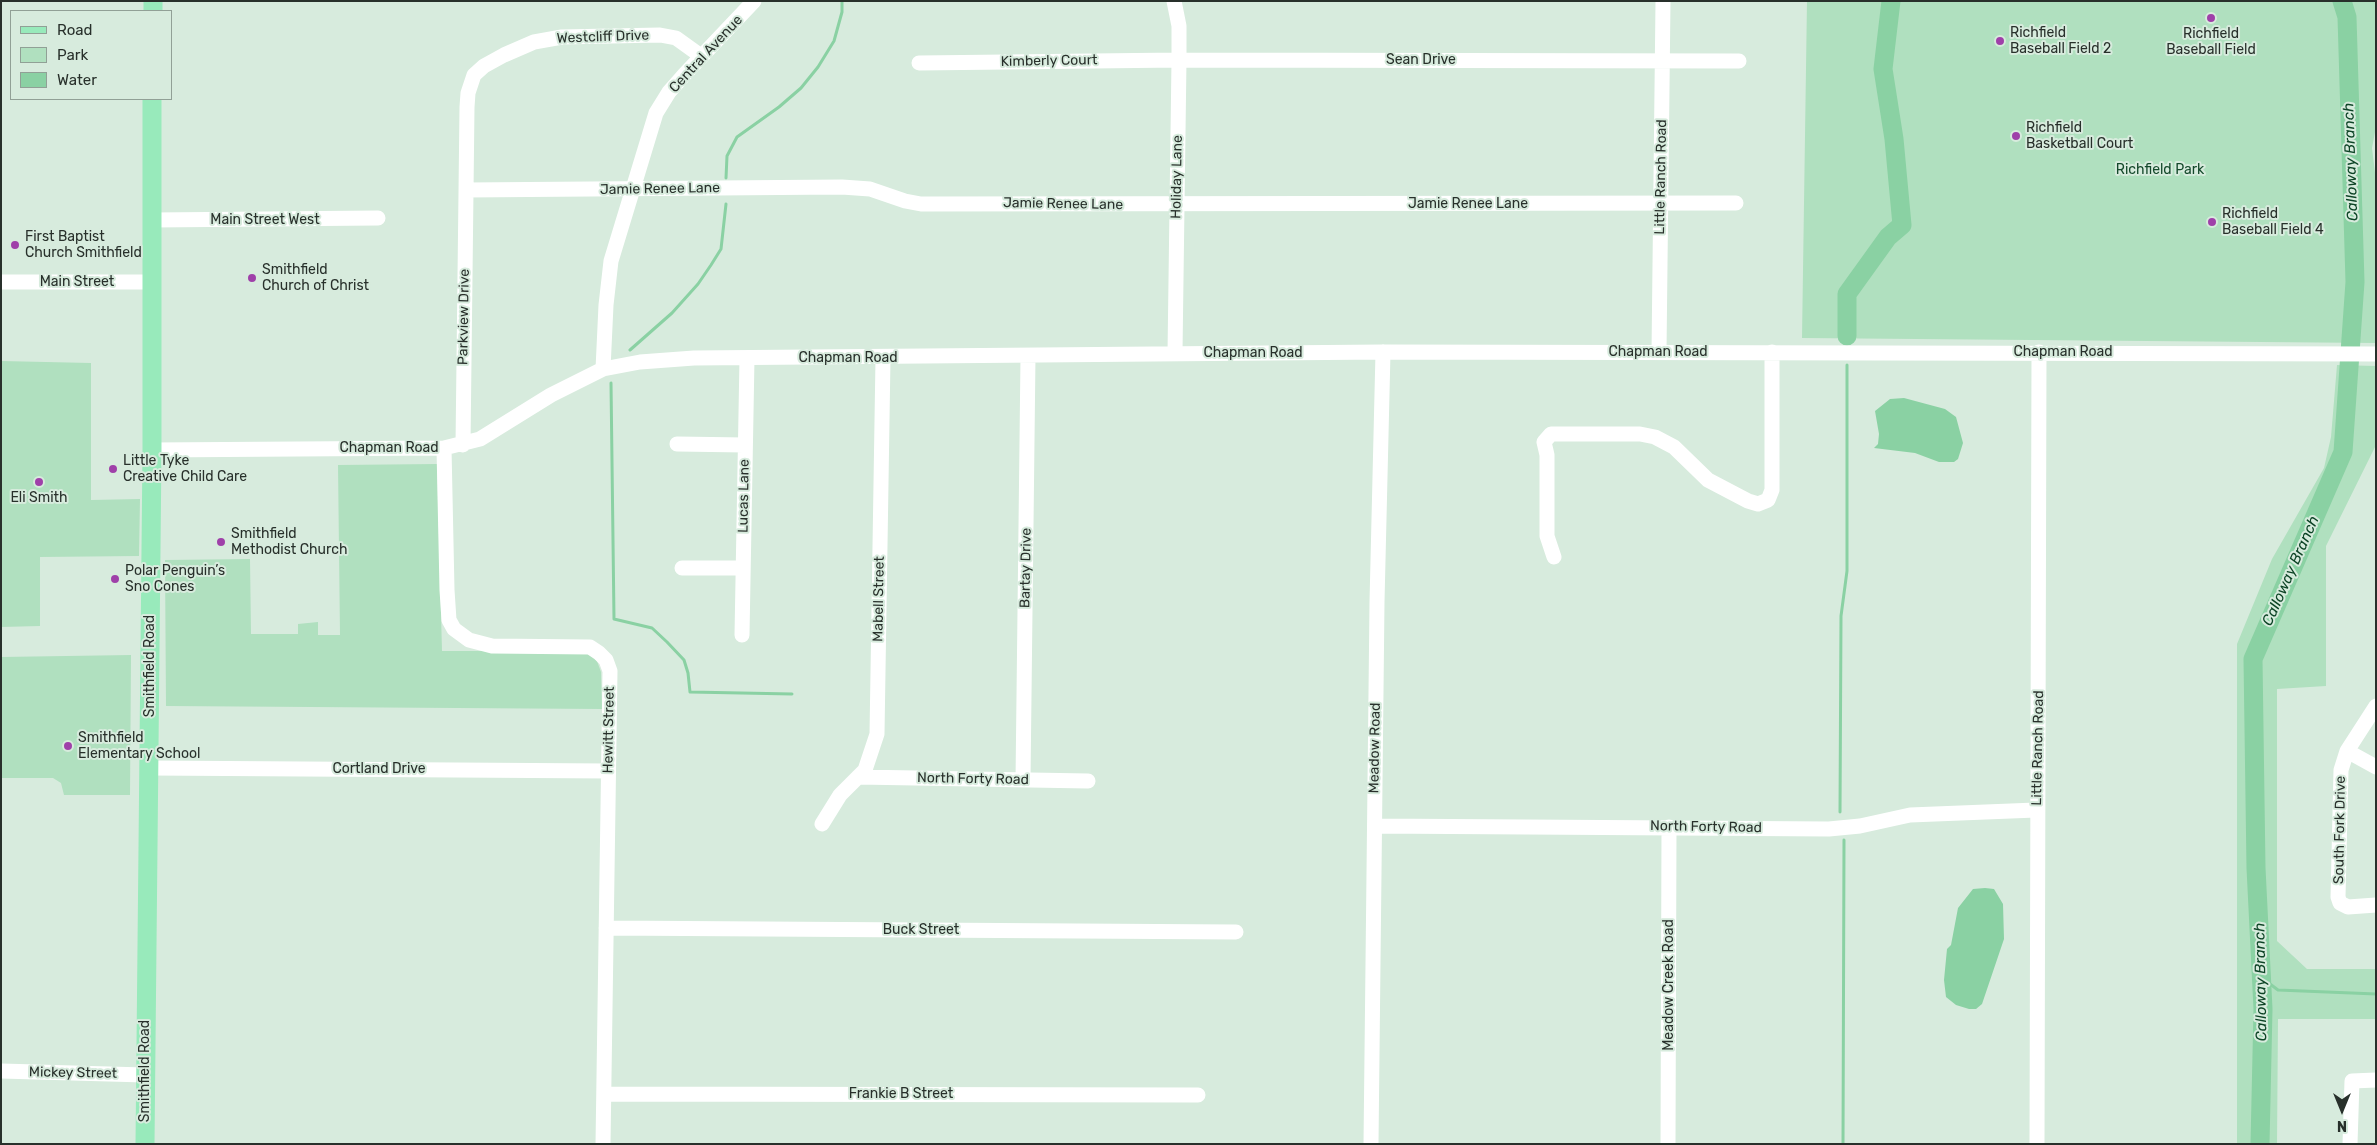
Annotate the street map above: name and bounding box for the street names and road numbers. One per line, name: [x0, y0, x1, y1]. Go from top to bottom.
street label: Central Avenue: [666, 12, 746, 96]
street label: Westcliff Drive: [556, 27, 650, 47]
street label: Kimberly Court: [1000, 52, 1098, 70]
street label: Sean Drive: [1386, 52, 1456, 68]
street label: Little Ranch Road: [1652, 119, 1670, 235]
street label: Holiday Lane: [1168, 135, 1186, 219]
street label: Jamie Renee Lane: [600, 180, 720, 198]
street label: Jamie Renee Lane: [1003, 195, 1123, 213]
street label: Jamie Renee Lane: [1408, 196, 1528, 212]
street label: Main Street West: [210, 212, 320, 228]
street label: Parkview Drive: [455, 269, 473, 365]
street label: Main Street: [40, 274, 114, 290]
street label: Chapman Road: [1608, 344, 1708, 360]
street label: Chapman Road: [2013, 344, 2113, 360]
street label: Chapman Road: [1203, 345, 1303, 361]
street label: Chapman Road: [798, 350, 898, 366]
street label: Chapman Road: [339, 440, 439, 456]
street label: Lucas Lane: [735, 459, 753, 533]
street label: Bartay Drive: [1017, 528, 1035, 608]
street label: Mabell Street: [870, 556, 888, 642]
street label: Smithfield Road: [142, 615, 158, 717]
street label: Hewitt Street: [600, 686, 618, 774]
street label: Little Ranch Road: [2029, 690, 2047, 806]
street label: Meadow Road: [1366, 703, 1384, 793]
street label: Cortland Drive: [332, 761, 426, 777]
street label: North Forty Road: [917, 770, 1029, 788]
street label: South Fork Drive: [2331, 776, 2349, 884]
street label: North Forty Road: [1650, 818, 1762, 836]
street label: Meadow Creek Road: [1661, 919, 1677, 1051]
street label: Buck Street: [883, 922, 959, 938]
street label: Smithfield Road: [137, 1020, 153, 1122]
street label: Mickey Street: [29, 1064, 117, 1082]
street label: Frankie B Street: [849, 1086, 953, 1102]

